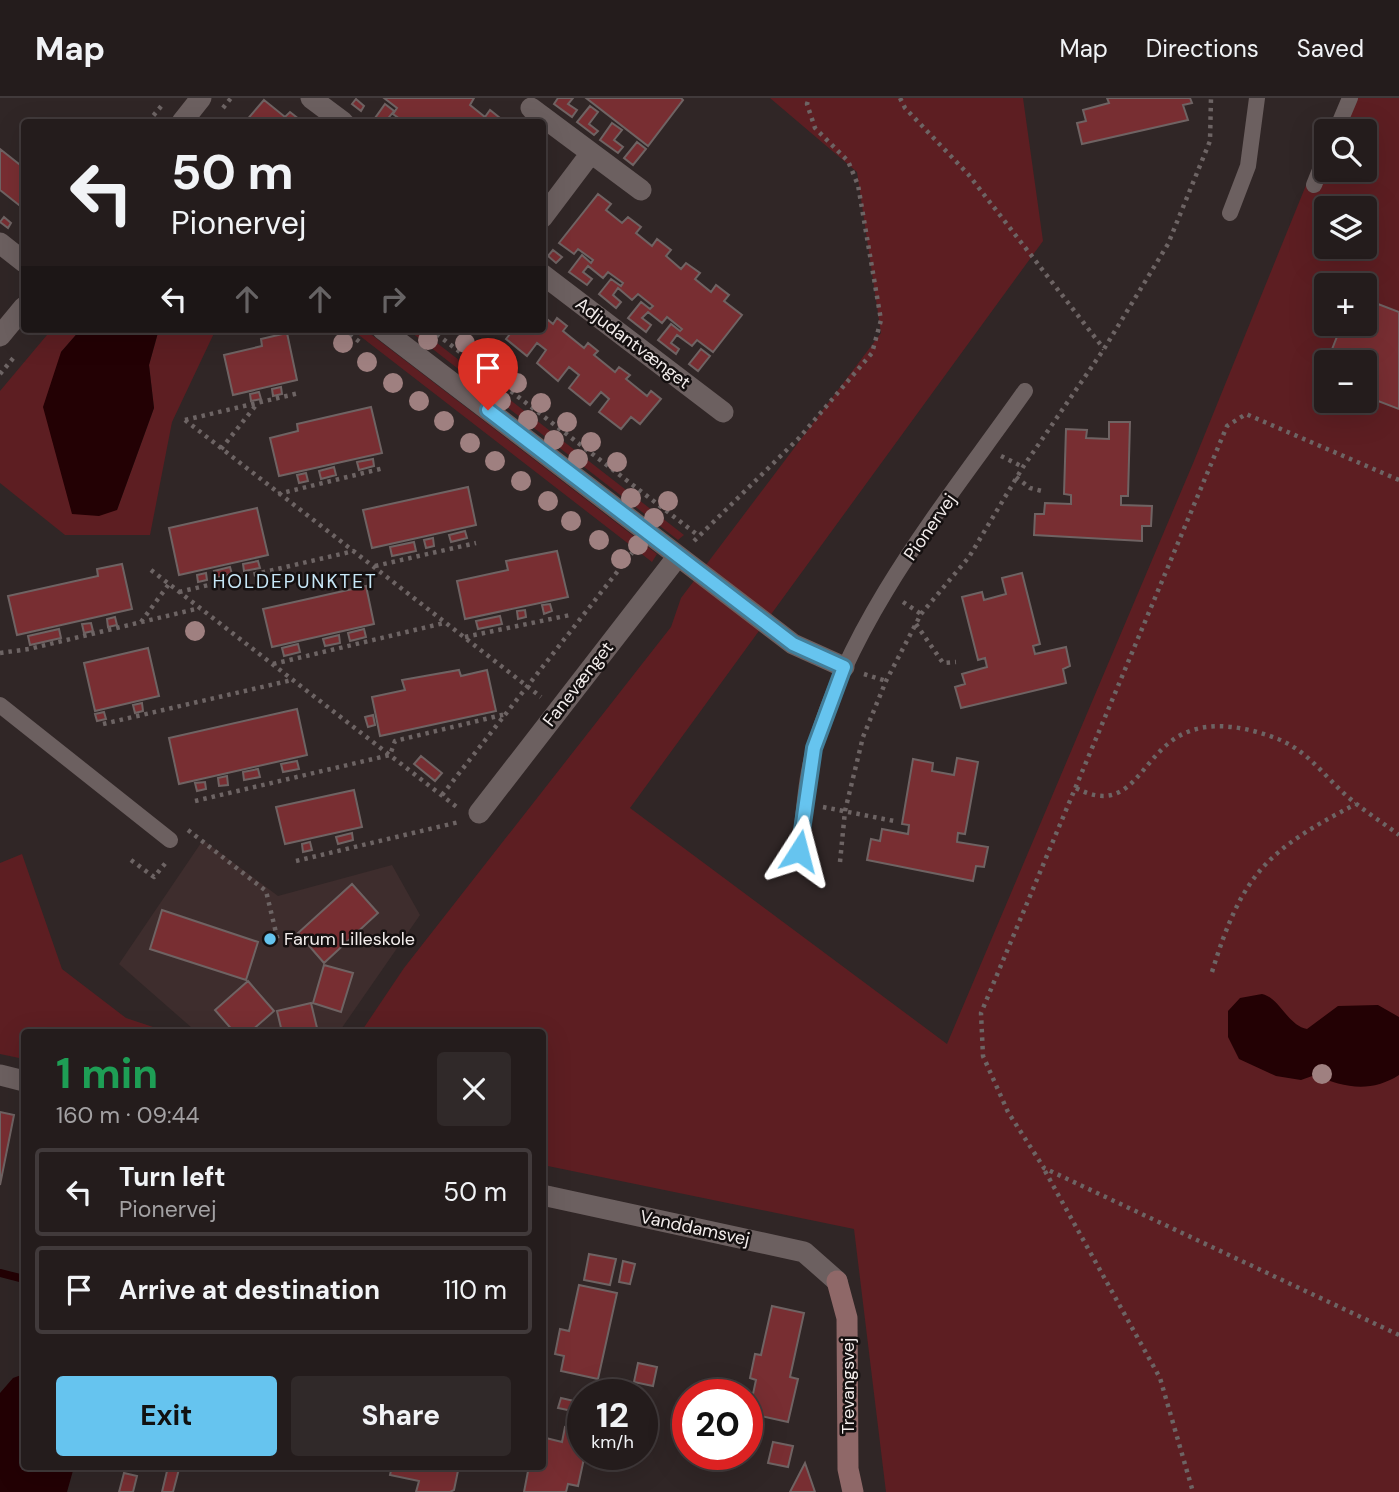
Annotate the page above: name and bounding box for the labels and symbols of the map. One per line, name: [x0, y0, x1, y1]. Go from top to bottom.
street label: Adjudantvænget: [571, 292, 695, 394]
pin: [458, 338, 518, 410]
street label: Pionervej: [898, 489, 962, 565]
district label: HOLDEPUNKTET: [212, 569, 378, 594]
street label: Fanevænget: [537, 637, 619, 731]
position arrow: [762, 814, 836, 888]
place label: Farum Lilleskole: [284, 927, 415, 951]
marker: Farum Lilleskole: [262, 931, 278, 947]
street label: Vanddamsvej: [638, 1205, 752, 1251]
street label: Trevangsvej: [836, 1338, 860, 1434]
speed limit sign: 20: [672, 1379, 763, 1470]

